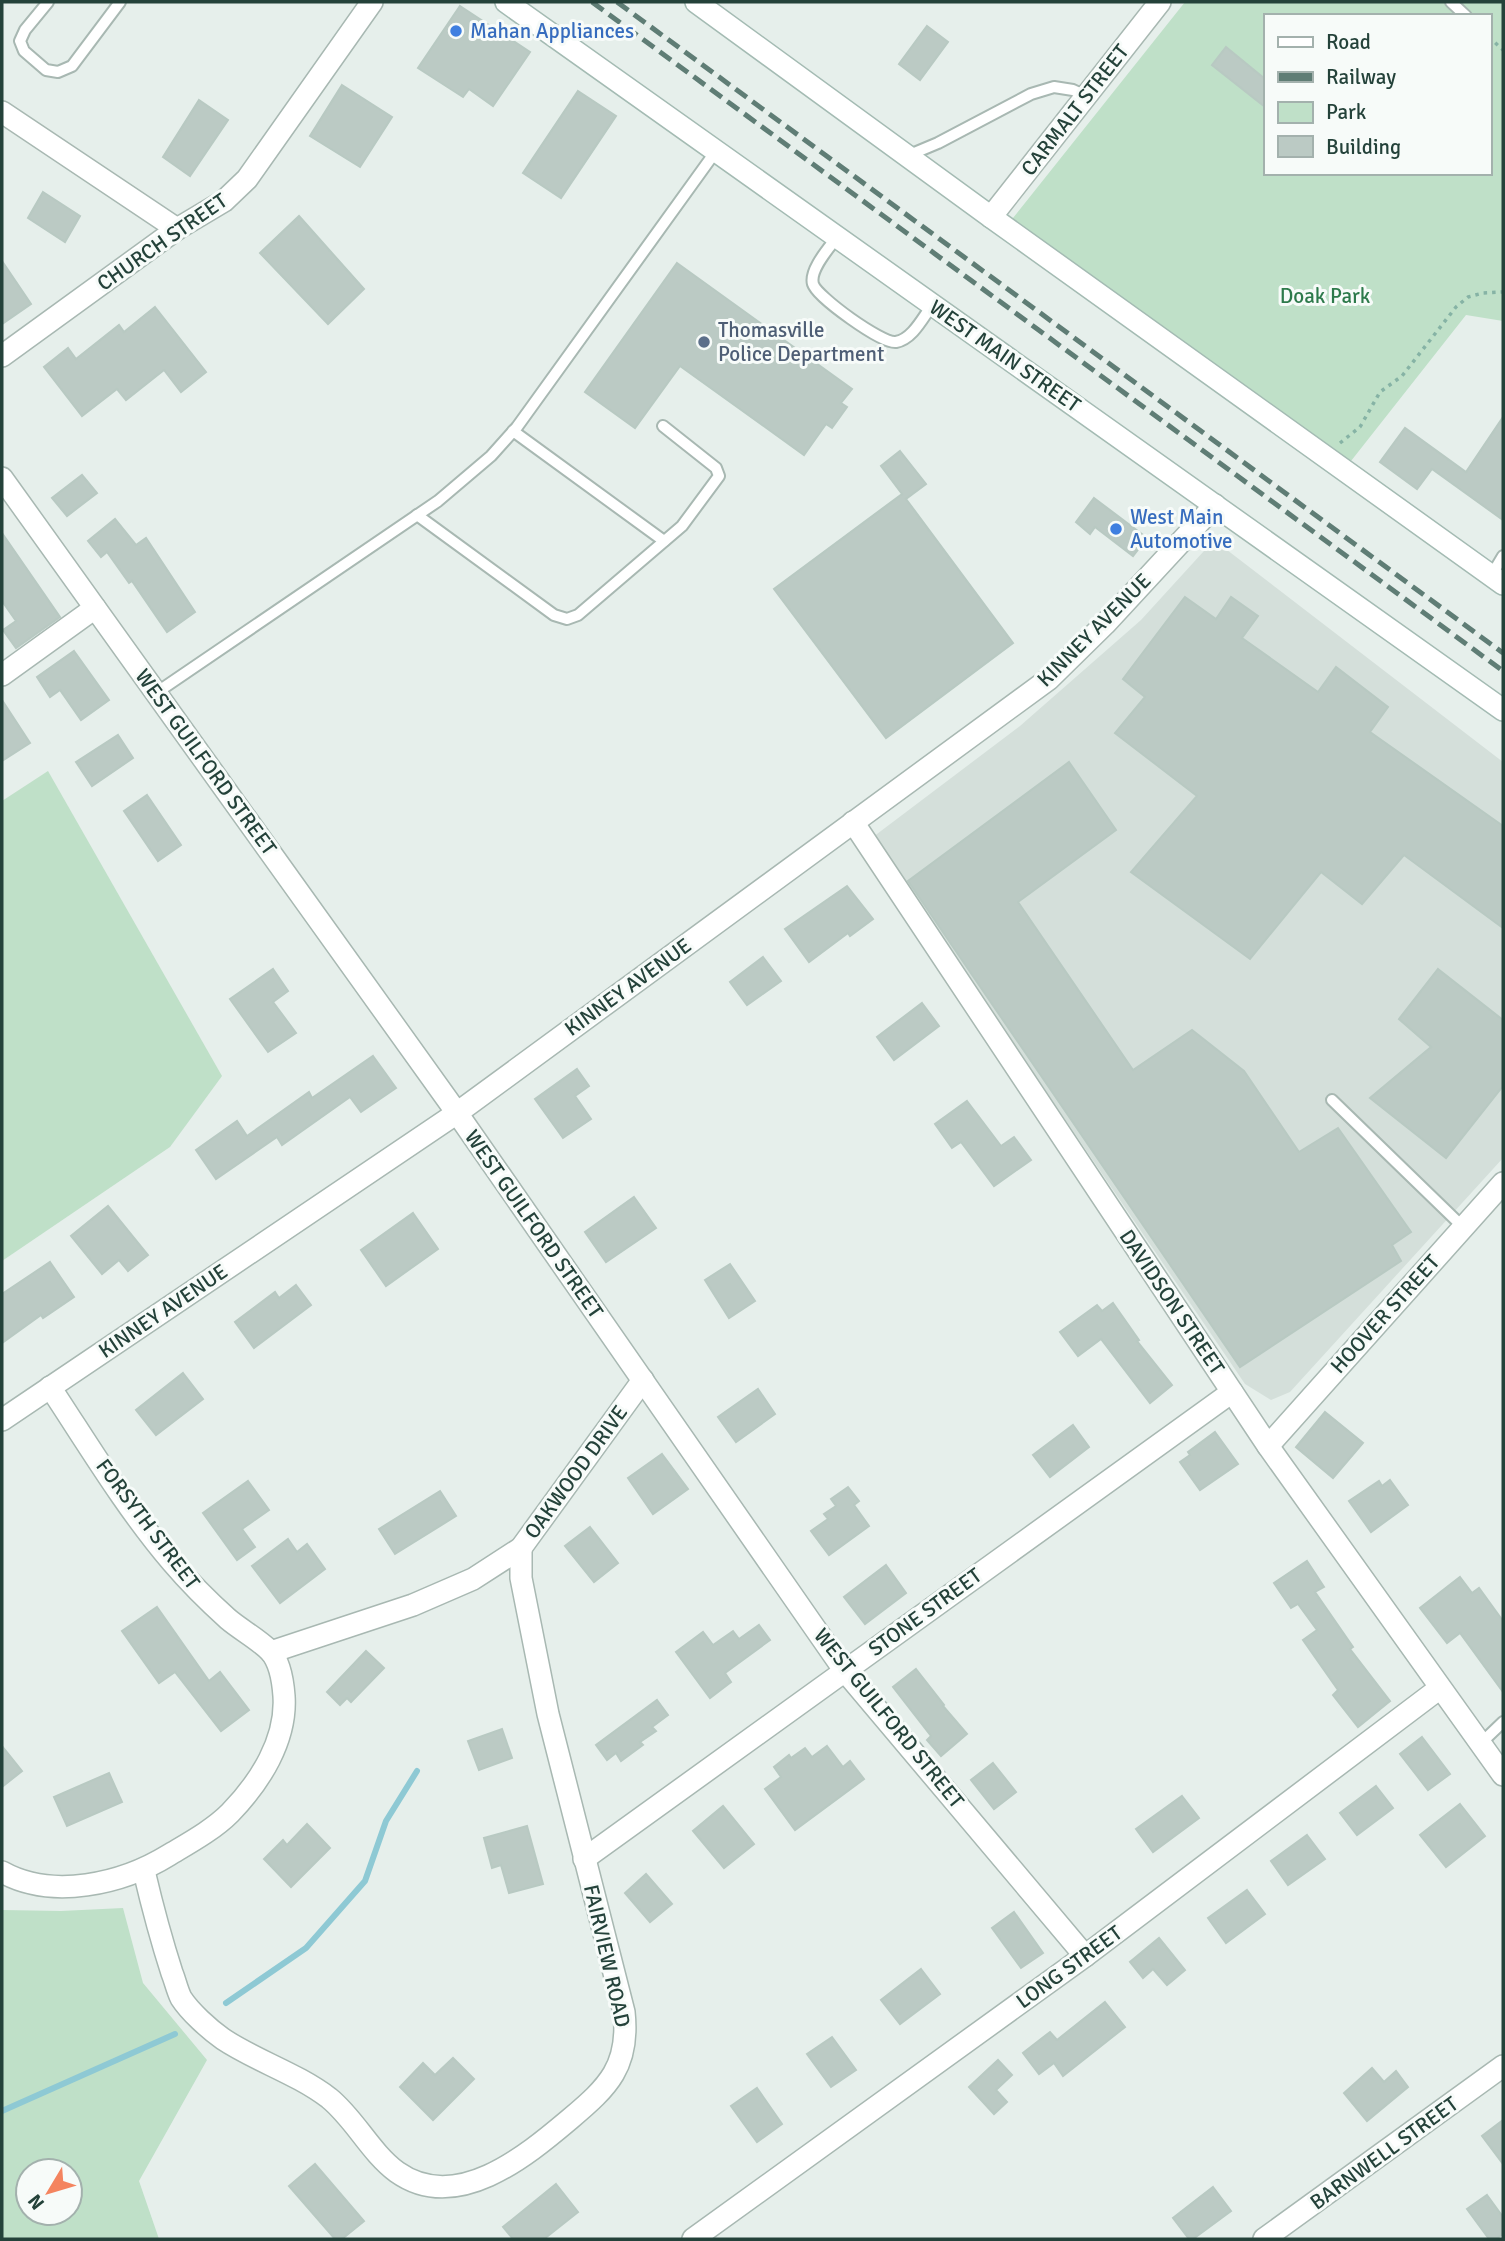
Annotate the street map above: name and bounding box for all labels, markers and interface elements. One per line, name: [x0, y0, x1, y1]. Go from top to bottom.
legend: [1264, 14, 1491, 175]
place label: Mahan Appliances: [470, 18, 634, 44]
marker: Mahan Appliances: [448, 23, 464, 39]
text: Road: [1326, 29, 1371, 55]
street label: CARMALT STREET: [1016, 39, 1135, 181]
text: Railway: [1326, 64, 1396, 90]
text: Park: [1326, 99, 1367, 125]
text: Building: [1326, 134, 1401, 160]
street label: CHURCH STREET: [92, 187, 233, 296]
park label: Doak Park: [1280, 283, 1371, 309]
street label: WEST MAIN STREET: [924, 294, 1086, 418]
place label: Thomasville Police Department: [718, 317, 884, 367]
marker: Thomasville Police Department: [696, 334, 712, 350]
place label: West Main Automotive: [1130, 504, 1232, 554]
marker: West Main Automotive: [1108, 521, 1124, 537]
street label: KINNEY AVENUE: [1032, 568, 1156, 692]
street label: WEST GUILFORD STREET: [130, 664, 283, 861]
street label: KINNEY AVENUE: [560, 932, 696, 1042]
street label: WEST GUILFORD STREET: [459, 1125, 609, 1324]
street label: DAVIDSON STREET: [1114, 1225, 1231, 1380]
street label: HOOVER STREET: [1325, 1249, 1446, 1379]
street label: KINNEY AVENUE: [93, 1258, 233, 1364]
street label: OAKWOOD DRIVE: [519, 1400, 633, 1544]
street label: FORSYTH STREET: [90, 1454, 206, 1595]
street label: STONE STREET: [863, 1562, 987, 1662]
street label: WEST GUILFORD STREET: [808, 1623, 970, 1814]
street label: FAIRVIEW ROAD: [578, 1882, 636, 2030]
street label: LONG STREET: [1011, 1919, 1128, 2014]
street label: BARNWELL STREET: [1305, 2090, 1464, 2215]
north arrow: [14, 2157, 84, 2227]
text: N: [23, 2189, 50, 2214]

